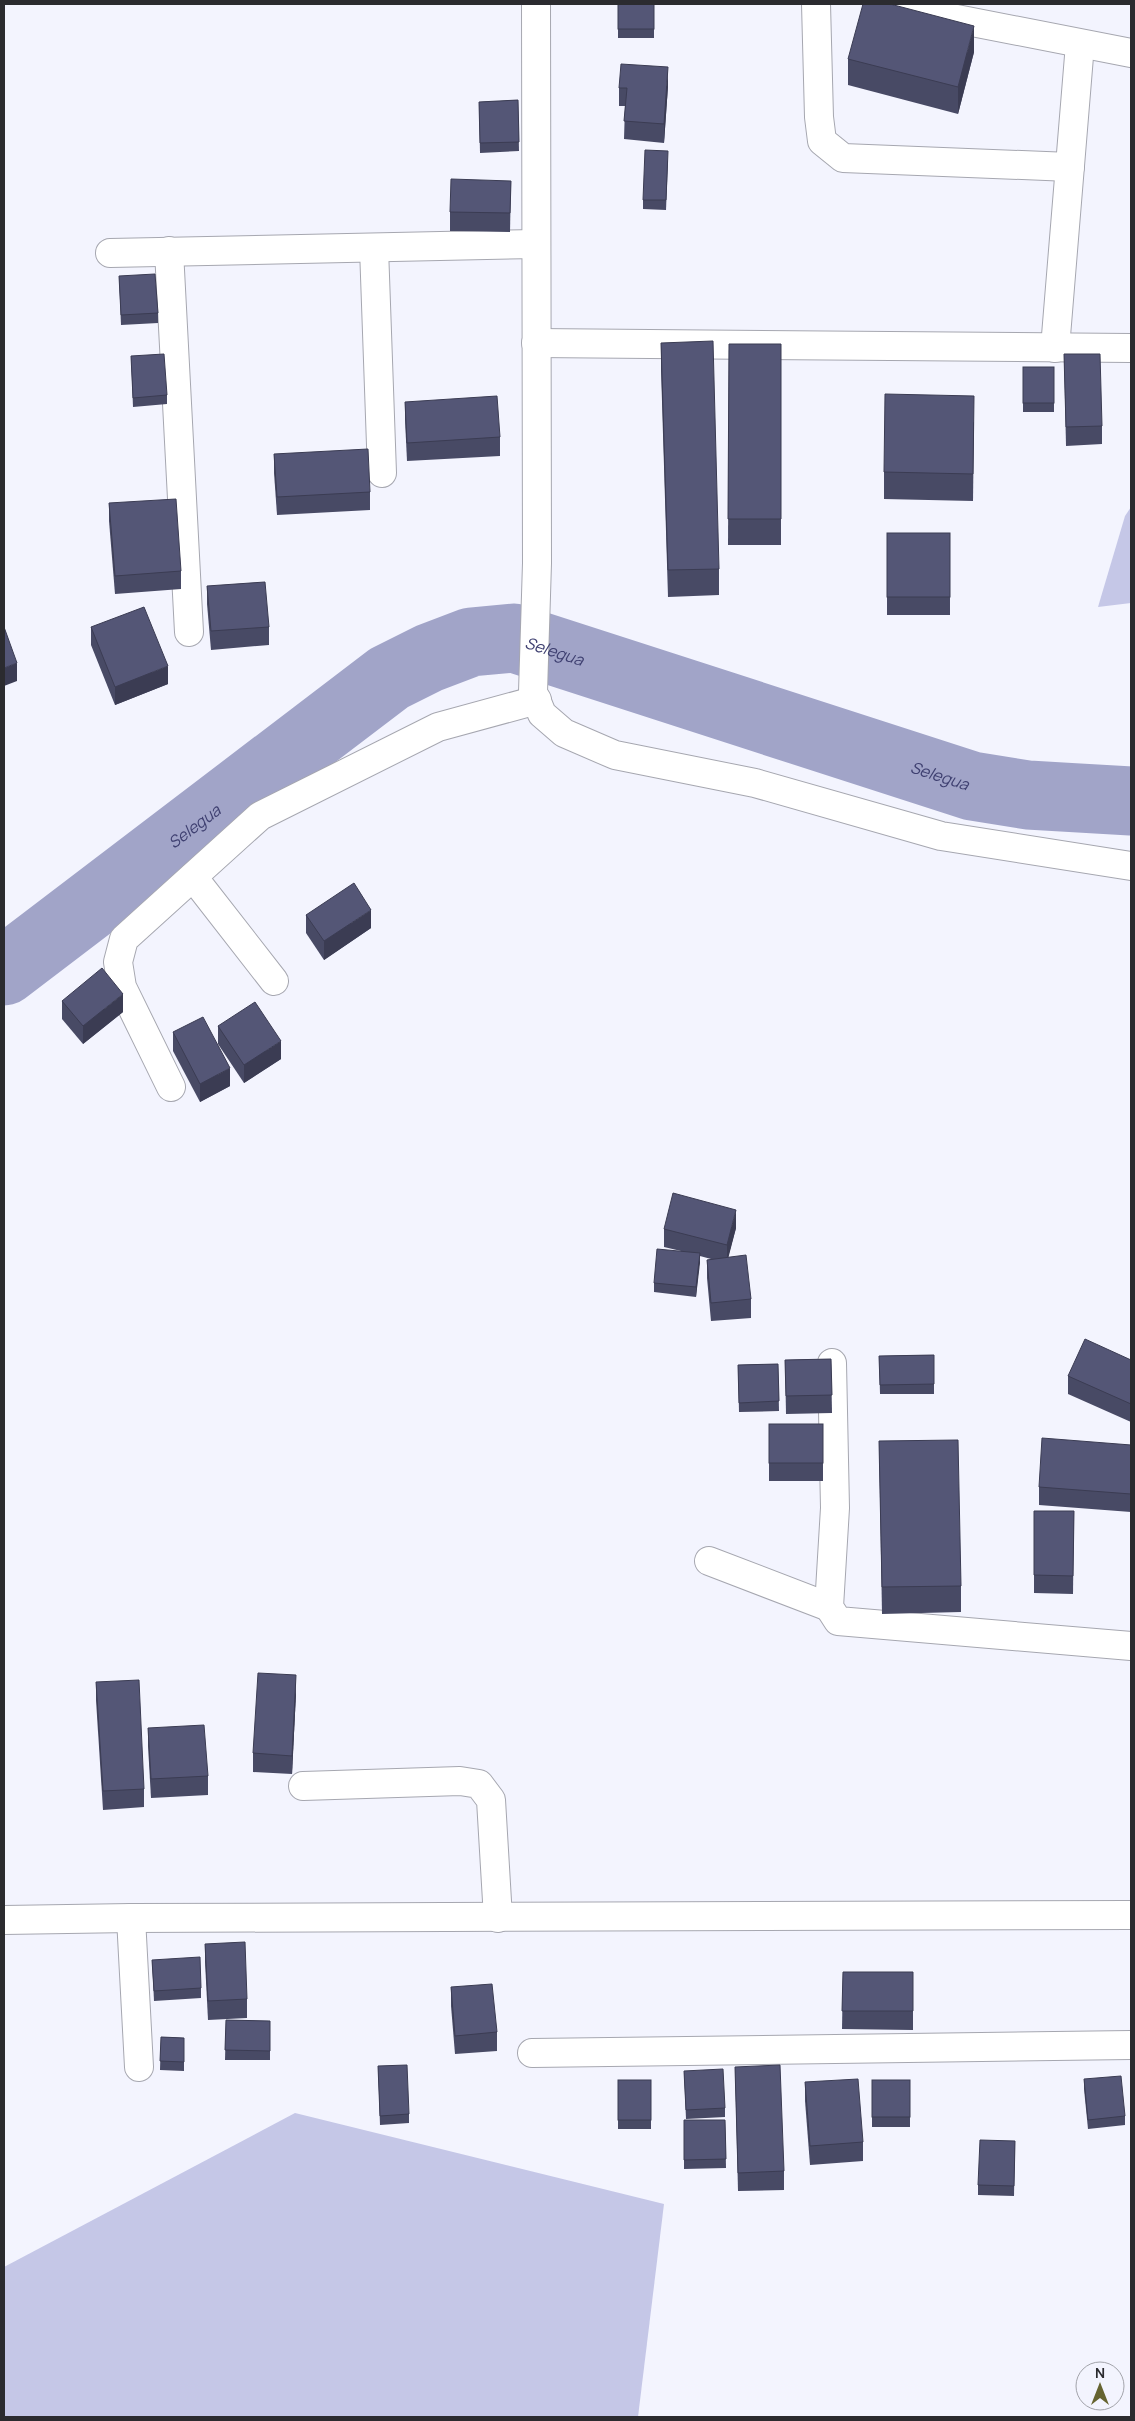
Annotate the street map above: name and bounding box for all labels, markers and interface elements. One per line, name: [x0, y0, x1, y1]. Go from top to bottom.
water label: Selegua: [522, 631, 587, 671]
water label: Selegua: [908, 756, 973, 796]
water label: Selegua: [164, 799, 226, 853]
north arrow: [1075, 2361, 1125, 2411]
text: N: [1095, 2363, 1105, 2382]

